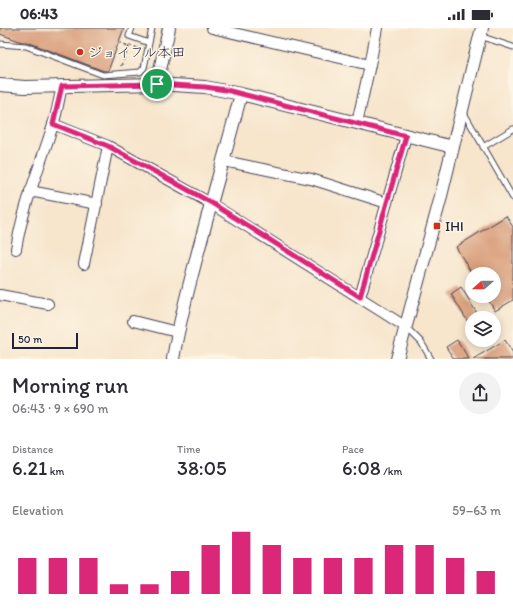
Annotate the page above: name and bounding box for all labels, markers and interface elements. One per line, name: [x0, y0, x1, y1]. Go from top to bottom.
text: 06:43: [20, 5, 58, 23]
place label: ジョイフル本田: [88, 44, 185, 61]
marker: ジョイフル本田: [75, 47, 85, 57]
pin: [140, 67, 174, 101]
icon: arrive: [146, 73, 168, 95]
place label: IHI: [445, 218, 464, 235]
marker: IHI: [432, 221, 442, 231]
north arrow: [465, 267, 501, 303]
map controls: [465, 267, 501, 347]
button: layers: [465, 311, 501, 347]
scale bar: [12, 331, 78, 350]
text: 50 m: [18, 333, 42, 346]
text: Morning run: [12, 372, 128, 399]
button: share: [459, 372, 501, 414]
text: 06:43 · 9 × 690 m: [12, 401, 109, 416]
text: Distance: [12, 443, 53, 456]
text: Time: [177, 443, 200, 456]
text: Pace: [342, 443, 364, 456]
text: 6.21: [12, 456, 47, 480]
text: 38:05: [177, 456, 227, 480]
text: 6:08: [342, 456, 381, 480]
text: km: [47, 465, 64, 478]
text: /km: [381, 465, 402, 478]
text: Elevation: [12, 503, 64, 518]
text: 59–63 m: [452, 503, 501, 518]

